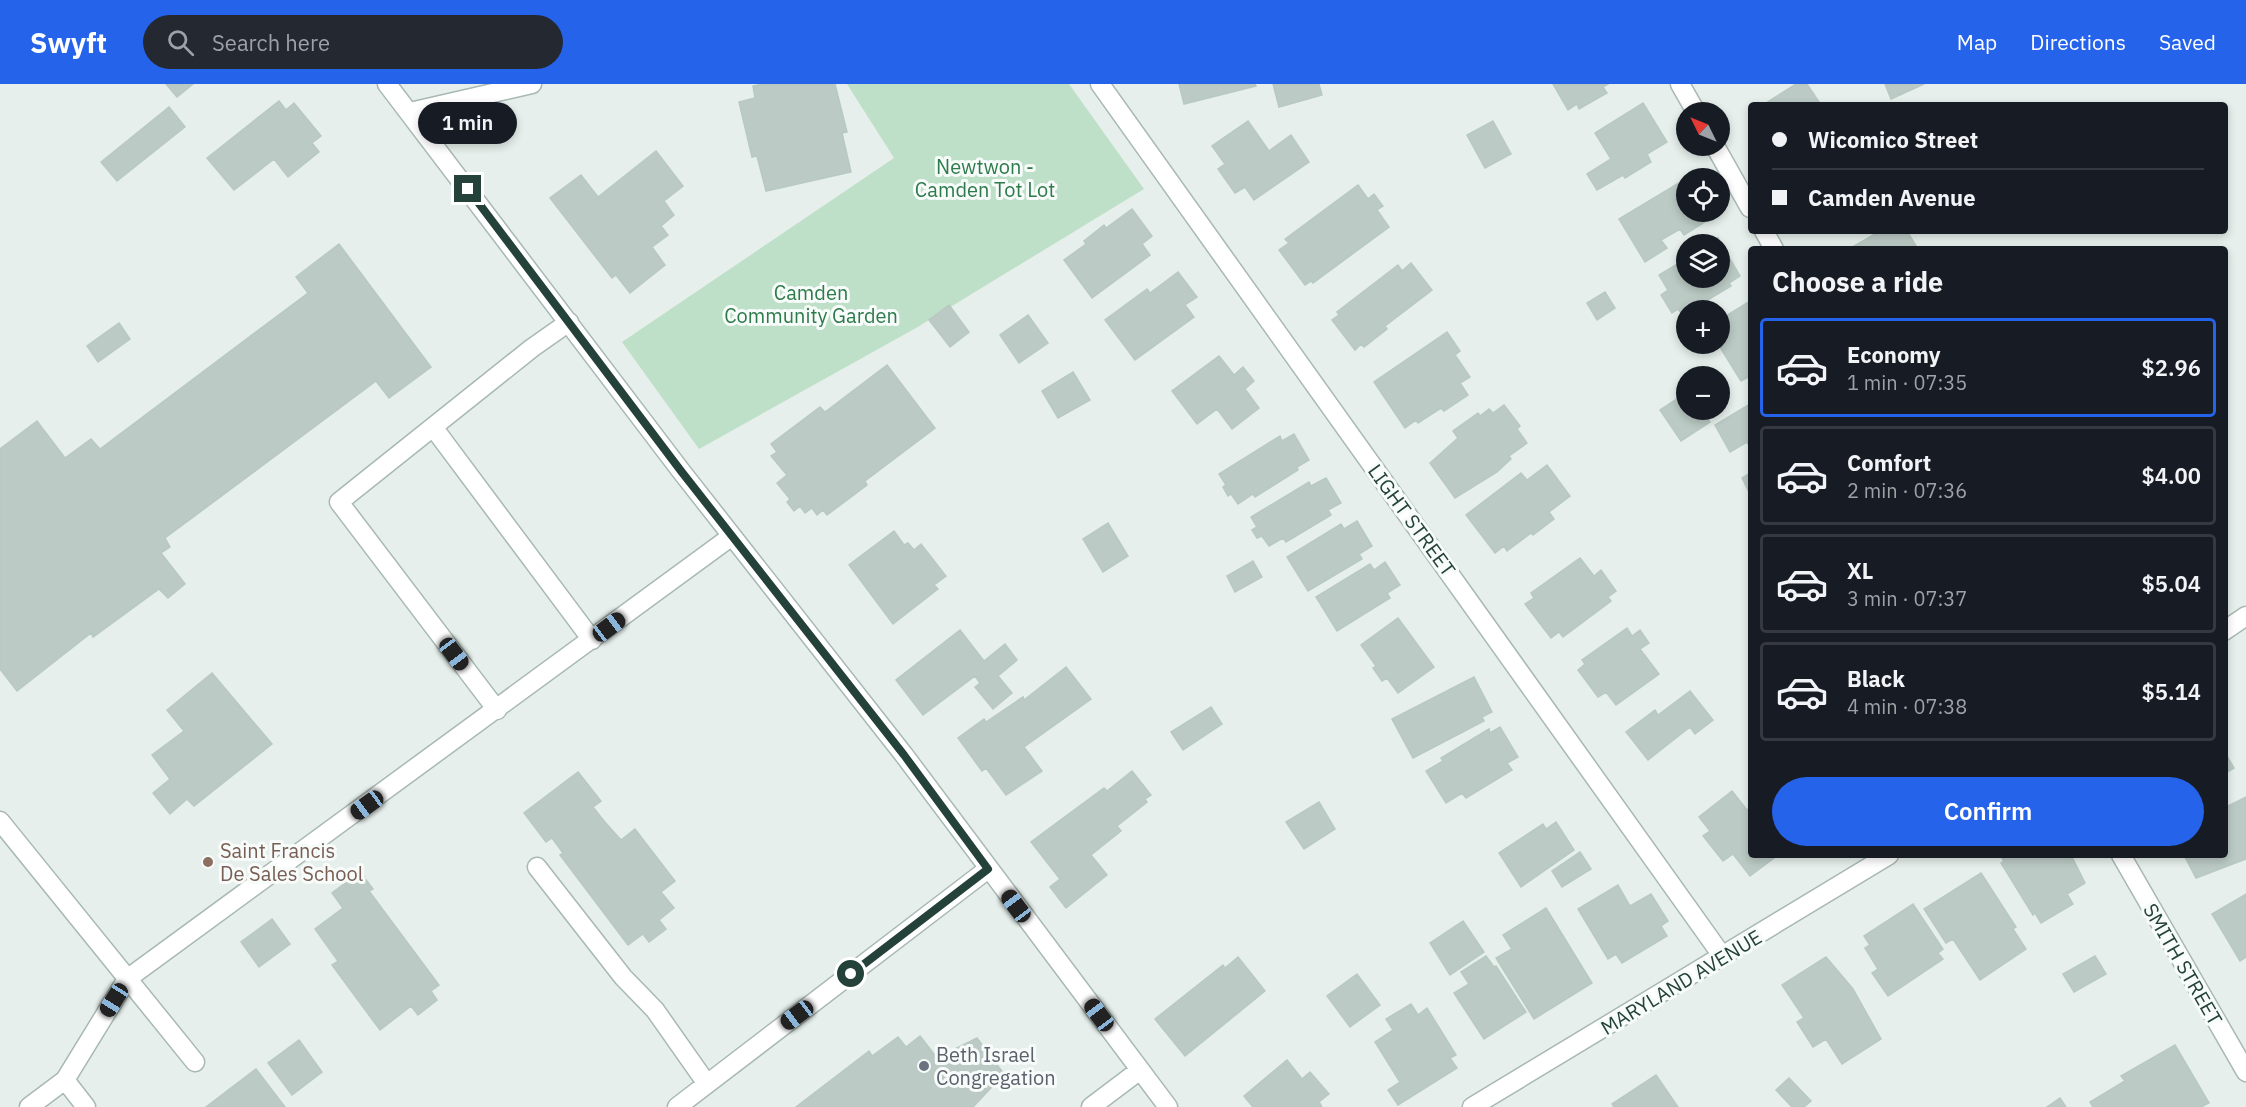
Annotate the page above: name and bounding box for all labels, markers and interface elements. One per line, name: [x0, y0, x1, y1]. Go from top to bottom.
search box: [143, 15, 563, 69]
text: Swyft: [30, 24, 107, 61]
icon: search: [164, 26, 197, 59]
text: Search here: [212, 28, 330, 57]
text: Map: [1957, 28, 1997, 56]
text: Directions: [2030, 28, 2126, 56]
text: Saved: [2159, 28, 2216, 56]
callout: 1 min: [418, 102, 518, 144]
north arrow: [1676, 102, 1730, 156]
map controls: [1676, 102, 1730, 420]
text: 1 min: [442, 109, 493, 136]
text: Wicomico Street: [1808, 125, 1978, 154]
park label: Newtwon - Camden Tot Lot: [915, 153, 1055, 203]
button: locate: [1676, 168, 1730, 222]
route end: [454, 175, 481, 202]
text: Camden Avenue: [1808, 183, 1976, 212]
button: layers: [1676, 234, 1730, 288]
text: Choose a ride: [1772, 264, 1943, 299]
park label: Camden Community Garden: [724, 279, 898, 329]
button: +: [1676, 300, 1730, 354]
text: Economy: [1847, 340, 1941, 369]
icon: car: [1775, 341, 1829, 395]
text: $2.96: [2142, 353, 2201, 382]
button: −: [1676, 366, 1730, 420]
text: 1 min · 07:35: [1847, 369, 1967, 396]
text: Comfort: [1847, 448, 1931, 477]
icon: car: [1775, 449, 1829, 503]
street label: LIGHT STREET: [1362, 458, 1462, 582]
text: $4.00: [2142, 461, 2201, 490]
text: 2 min · 07:36: [1847, 477, 1967, 504]
text: XL: [1847, 556, 1873, 585]
icon: car: [1775, 557, 1829, 611]
text: $5.04: [2142, 569, 2201, 598]
text: 3 min · 07:37: [1847, 585, 1967, 612]
car: [589, 609, 629, 645]
car: [436, 634, 472, 674]
text: Black: [1847, 664, 1905, 693]
icon: car: [1775, 665, 1829, 719]
text: $5.14: [2142, 677, 2201, 706]
text: 4 min · 07:38: [1847, 693, 1967, 720]
button: Confirm: [1772, 777, 2204, 846]
car: [347, 787, 387, 823]
place label: Saint Francis De Sales School: [220, 837, 363, 887]
marker: Saint Francis De Sales School: [201, 855, 215, 869]
car: [998, 886, 1034, 926]
street label: SMITH STREET: [2137, 898, 2229, 1030]
street label: MARYLAND AVENUE: [1595, 923, 1767, 1041]
route start: [837, 960, 864, 987]
car: [97, 980, 131, 1020]
car: [1081, 995, 1117, 1035]
car: [777, 997, 817, 1033]
place label: Beth Israel Congregation: [936, 1041, 1056, 1091]
marker: Beth Israel Congregation: [917, 1059, 931, 1073]

